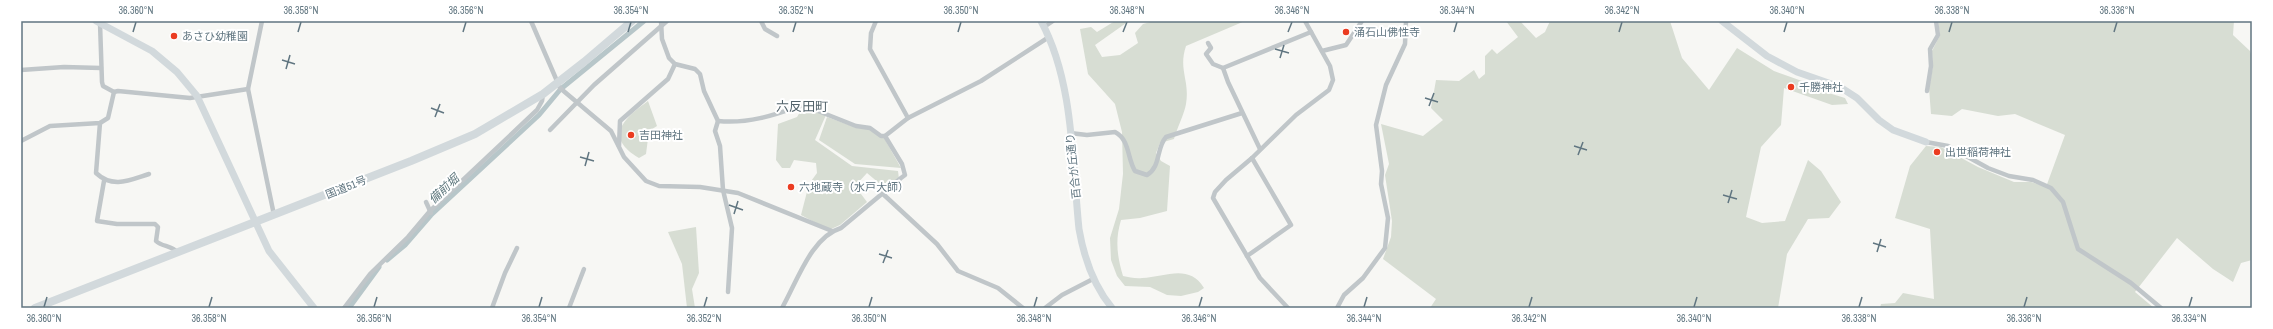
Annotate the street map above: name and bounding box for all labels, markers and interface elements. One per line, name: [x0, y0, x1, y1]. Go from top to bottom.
text: 36.360°N: [119, 4, 154, 17]
text: 36.358°N: [284, 4, 319, 17]
text: 36.356°N: [449, 4, 484, 17]
text: 36.354°N: [614, 4, 649, 17]
text: 36.352°N: [779, 4, 814, 17]
text: 36.350°N: [944, 4, 979, 17]
text: 36.348°N: [1110, 4, 1145, 17]
text: 36.346°N: [1275, 4, 1310, 17]
text: 36.344°N: [1440, 4, 1475, 17]
text: 36.342°N: [1605, 4, 1640, 17]
text: 36.340°N: [1770, 4, 1805, 17]
text: 36.338°N: [1935, 4, 1970, 17]
text: 36.336°N: [2100, 4, 2135, 17]
place label: 涌石山佛性寺: [1354, 25, 1420, 39]
marker: 涌石山佛性寺: [1341, 27, 1351, 37]
place label: あさひ幼稚園: [182, 29, 248, 43]
marker: あさひ幼稚園: [169, 31, 179, 41]
place label: 千勝神社: [1799, 80, 1843, 94]
marker: 千勝神社: [1786, 82, 1796, 92]
district label: 六反田町: [776, 98, 828, 115]
place label: 吉田神社: [639, 128, 683, 142]
marker: 吉田神社: [626, 130, 636, 140]
street label: 百合が丘通り: [1063, 132, 1083, 200]
place label: 出世稲荷神社: [1945, 145, 2011, 159]
marker: 出世稲荷神社: [1932, 147, 1942, 157]
water label: 備前堀: [425, 170, 464, 207]
street label: 国道51号: [323, 172, 369, 202]
place label: 六地蔵寺（水戸大師）: [799, 180, 909, 194]
marker: 六地蔵寺（水戸大師）: [786, 182, 796, 192]
text: 36.360°N: [27, 312, 62, 325]
text: 36.358°N: [192, 312, 227, 325]
text: 36.356°N: [357, 312, 392, 325]
text: 36.354°N: [522, 312, 557, 325]
text: 36.352°N: [687, 312, 722, 325]
text: 36.350°N: [852, 312, 887, 325]
text: 36.348°N: [1017, 312, 1052, 325]
text: 36.346°N: [1182, 312, 1217, 325]
text: 36.344°N: [1347, 312, 1382, 325]
text: 36.342°N: [1512, 312, 1547, 325]
text: 36.340°N: [1677, 312, 1712, 325]
text: 36.338°N: [1842, 312, 1877, 325]
text: 36.336°N: [2007, 312, 2042, 325]
text: 36.334°N: [2172, 312, 2207, 325]

